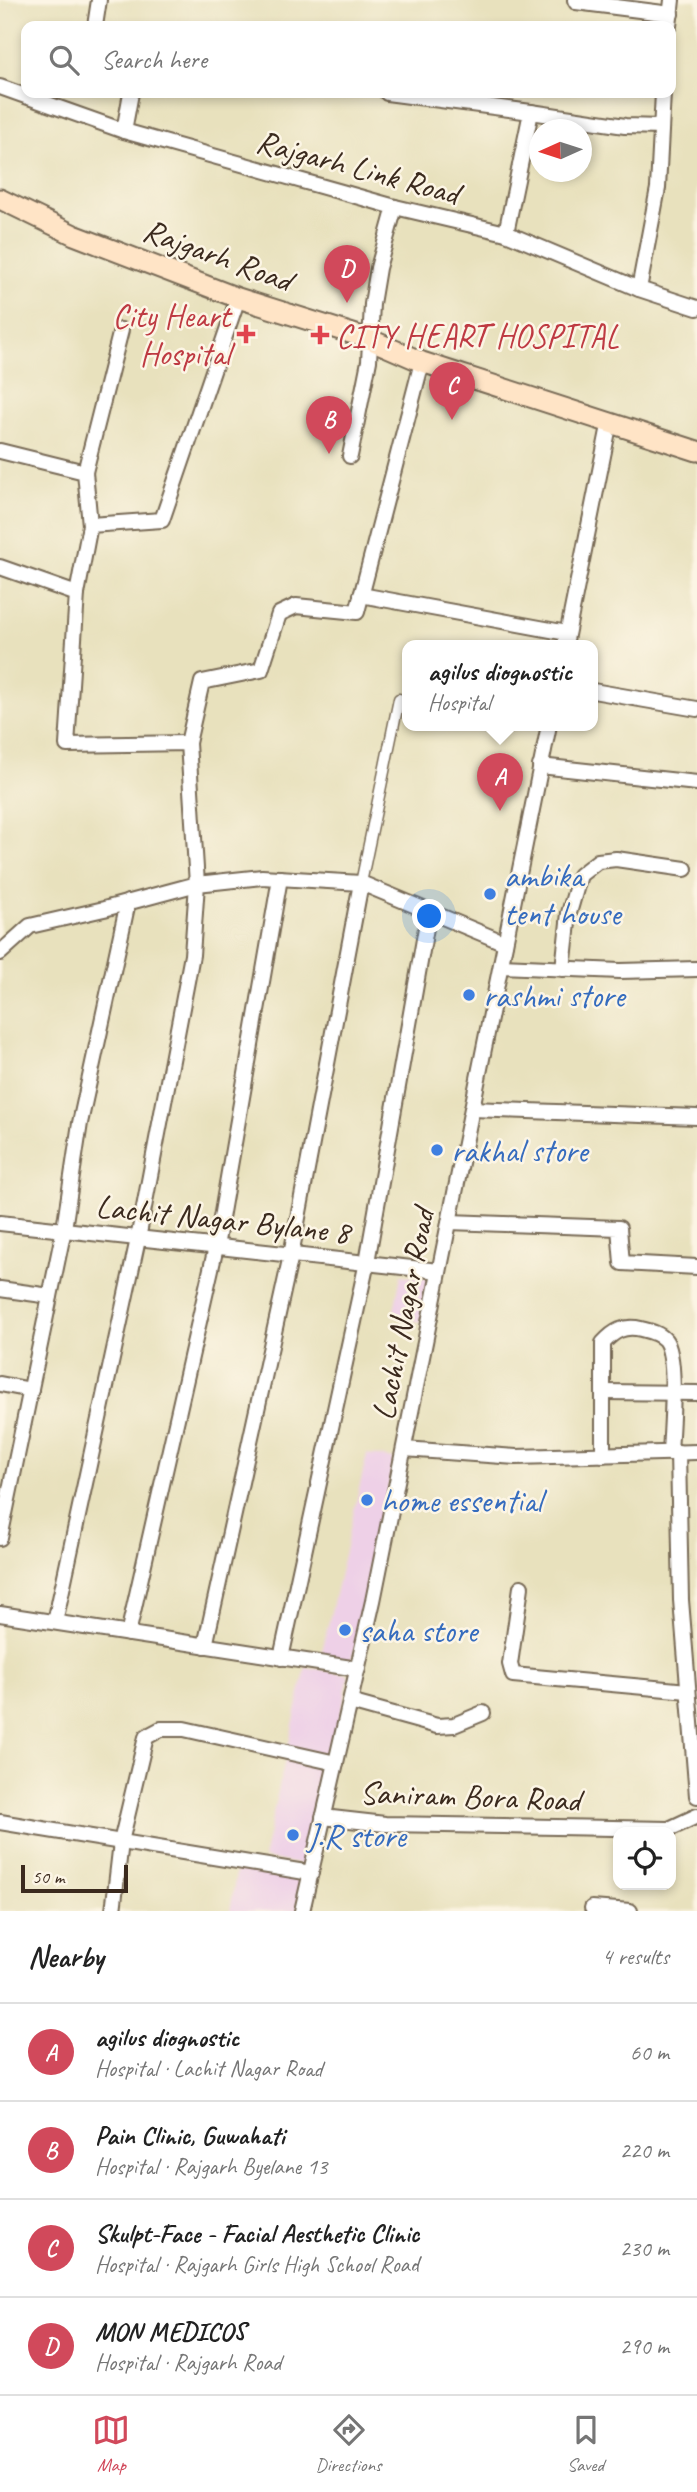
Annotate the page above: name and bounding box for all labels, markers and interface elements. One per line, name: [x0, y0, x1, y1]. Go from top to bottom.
search box: [21, 21, 676, 98]
icon: search: [45, 41, 83, 79]
text: Search here: [101, 43, 207, 76]
north arrow: [529, 119, 592, 182]
street label: Rajgarh Link Road: [252, 120, 469, 215]
street label: Rajgarh Road: [138, 209, 302, 303]
pin: D: [324, 245, 370, 303]
place label: City Heart Hospital: [112, 295, 235, 375]
place label: CITY HEART HOSPITAL: [336, 315, 620, 357]
marker: City Heart Hospital: [236, 324, 256, 344]
marker: CITY HEART HOSPITAL: [310, 325, 330, 345]
pin: C: [429, 362, 475, 420]
pin: B: [306, 396, 352, 454]
popup: [402, 640, 598, 731]
text: agilus diognostic: [428, 655, 572, 688]
text: Hospital: [428, 688, 491, 717]
pin: A: [477, 753, 523, 811]
place label: ambika tent house: [504, 855, 623, 935]
marker: ambika tent house: [482, 886, 498, 902]
your location: [412, 899, 446, 933]
place label: rashmi store: [483, 975, 627, 1017]
marker: rashmi store: [461, 987, 477, 1003]
place label: rakhal store: [451, 1130, 590, 1172]
marker: rakhal store: [429, 1142, 445, 1158]
street label: Lachit Nagar Bylane 8: [94, 1185, 355, 1254]
street label: Lachit Nagar Road: [362, 1200, 445, 1423]
place label: home essential: [381, 1480, 547, 1522]
marker: home essential: [359, 1492, 375, 1508]
place label: saha store: [359, 1610, 480, 1652]
marker: saha store: [337, 1622, 353, 1638]
street label: Saniram Bora Road: [359, 1771, 586, 1821]
place label: J.R store: [305, 1815, 408, 1857]
marker: J.R store: [285, 1827, 301, 1843]
map controls: [613, 1827, 676, 1890]
button: locate: [613, 1827, 676, 1890]
scale bar: [21, 1862, 128, 1894]
text: 50 m: [32, 1865, 64, 1889]
text: Nearby: [28, 1938, 104, 1976]
text: 4 results: [602, 1942, 669, 1971]
text: agilus diognostic: [95, 2021, 239, 2054]
text: A: [45, 2038, 57, 2067]
text: 60 m: [630, 2038, 669, 2067]
text: Hospital · Lachit Nagar Road: [95, 2054, 323, 2083]
text: Pain Clinic, Guwahati: [95, 2119, 285, 2152]
text: B: [45, 2136, 57, 2165]
text: 220 m: [620, 2136, 669, 2165]
text: Hospital · Rajgarh Byelane 13: [95, 2152, 327, 2181]
text: Skulpt-Face - Facial Aesthetic Clinic: [95, 2217, 419, 2250]
text: C: [46, 2234, 56, 2263]
text: 230 m: [620, 2234, 669, 2263]
text: Hospital · Rajgarh Girls High School Road: [95, 2250, 419, 2279]
text: MON MEDICOS: [95, 2315, 246, 2348]
text: D: [44, 2332, 58, 2361]
text: 290 m: [620, 2332, 669, 2361]
text: Hospital · Rajgarh Road: [95, 2348, 281, 2377]
tab: Map: [92, 2411, 130, 2477]
tab: Directions: [315, 2411, 382, 2477]
tab: Saved: [567, 2411, 605, 2477]

